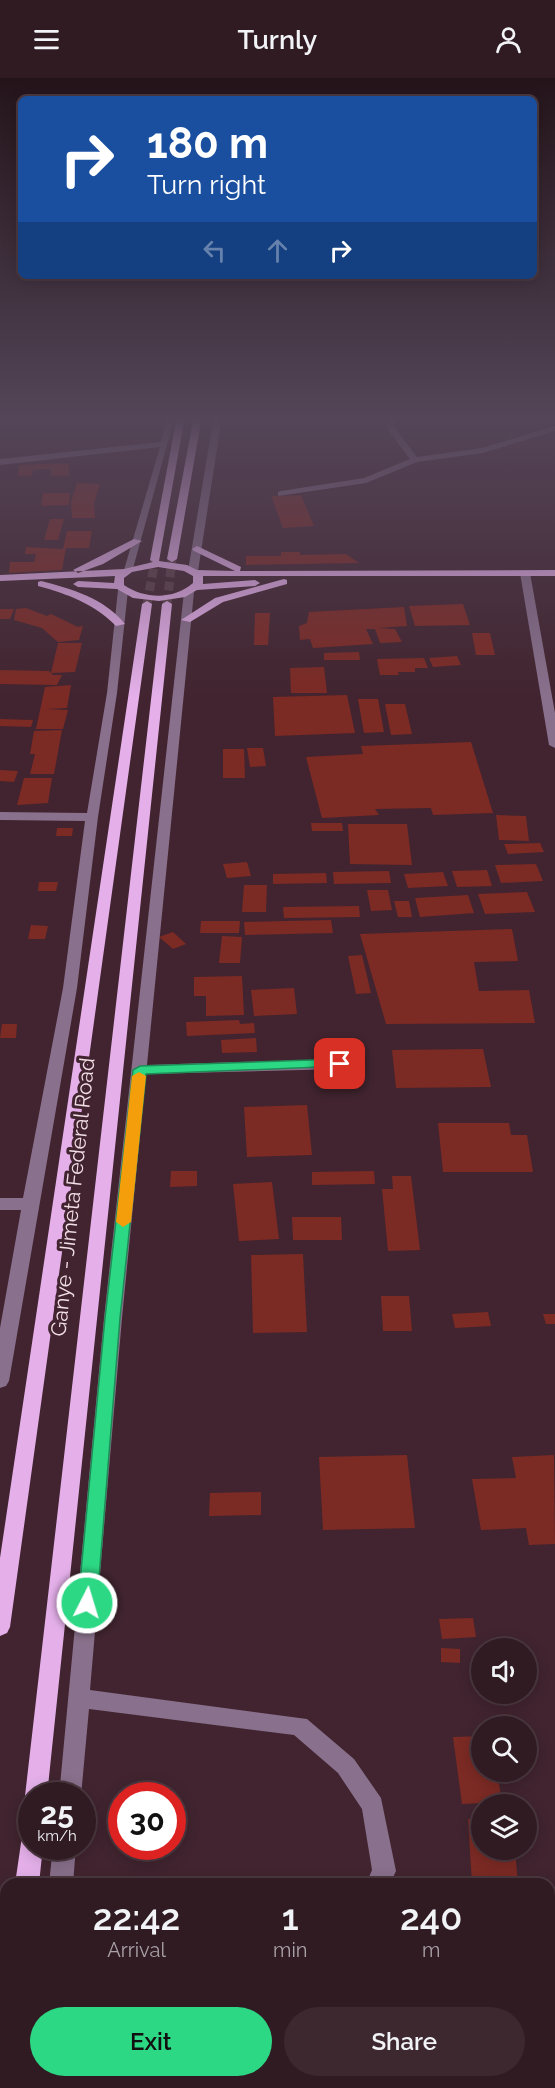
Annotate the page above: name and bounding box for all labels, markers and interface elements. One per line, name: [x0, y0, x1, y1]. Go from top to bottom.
icon: menu: [30, 23, 63, 56]
icon: person: [492, 23, 525, 56]
text: Turnly: [238, 24, 317, 55]
text: 180 m: [147, 119, 268, 168]
icon: right: [48, 120, 126, 198]
text: Turn right: [147, 169, 266, 200]
icon: left: [198, 234, 231, 267]
icon: ahead: [261, 234, 294, 267]
icon: right: [324, 234, 357, 267]
pin: [314, 1038, 365, 1089]
icon: arrive: [323, 1047, 356, 1080]
street label: Ganye - Jimeta Federal Road: [45, 1056, 100, 1337]
position arrow: [55, 1571, 119, 1635]
map controls: [471, 1638, 537, 1860]
button: sound: [471, 1638, 537, 1704]
button: search: [471, 1716, 537, 1782]
speed limit sign: 30: [108, 1782, 186, 1860]
button: layers: [471, 1794, 537, 1860]
text: 25: [40, 1796, 74, 1831]
text: km/h: [37, 1827, 77, 1845]
text: 22:42: [93, 1896, 180, 1938]
text: 1: [282, 1896, 299, 1938]
text: 240: [400, 1896, 462, 1938]
text: Arrival: [107, 1938, 166, 1962]
text: min: [273, 1938, 307, 1962]
text: m: [422, 1938, 440, 1962]
button: Exit: [30, 2007, 272, 2076]
button: Share: [284, 2007, 525, 2076]

